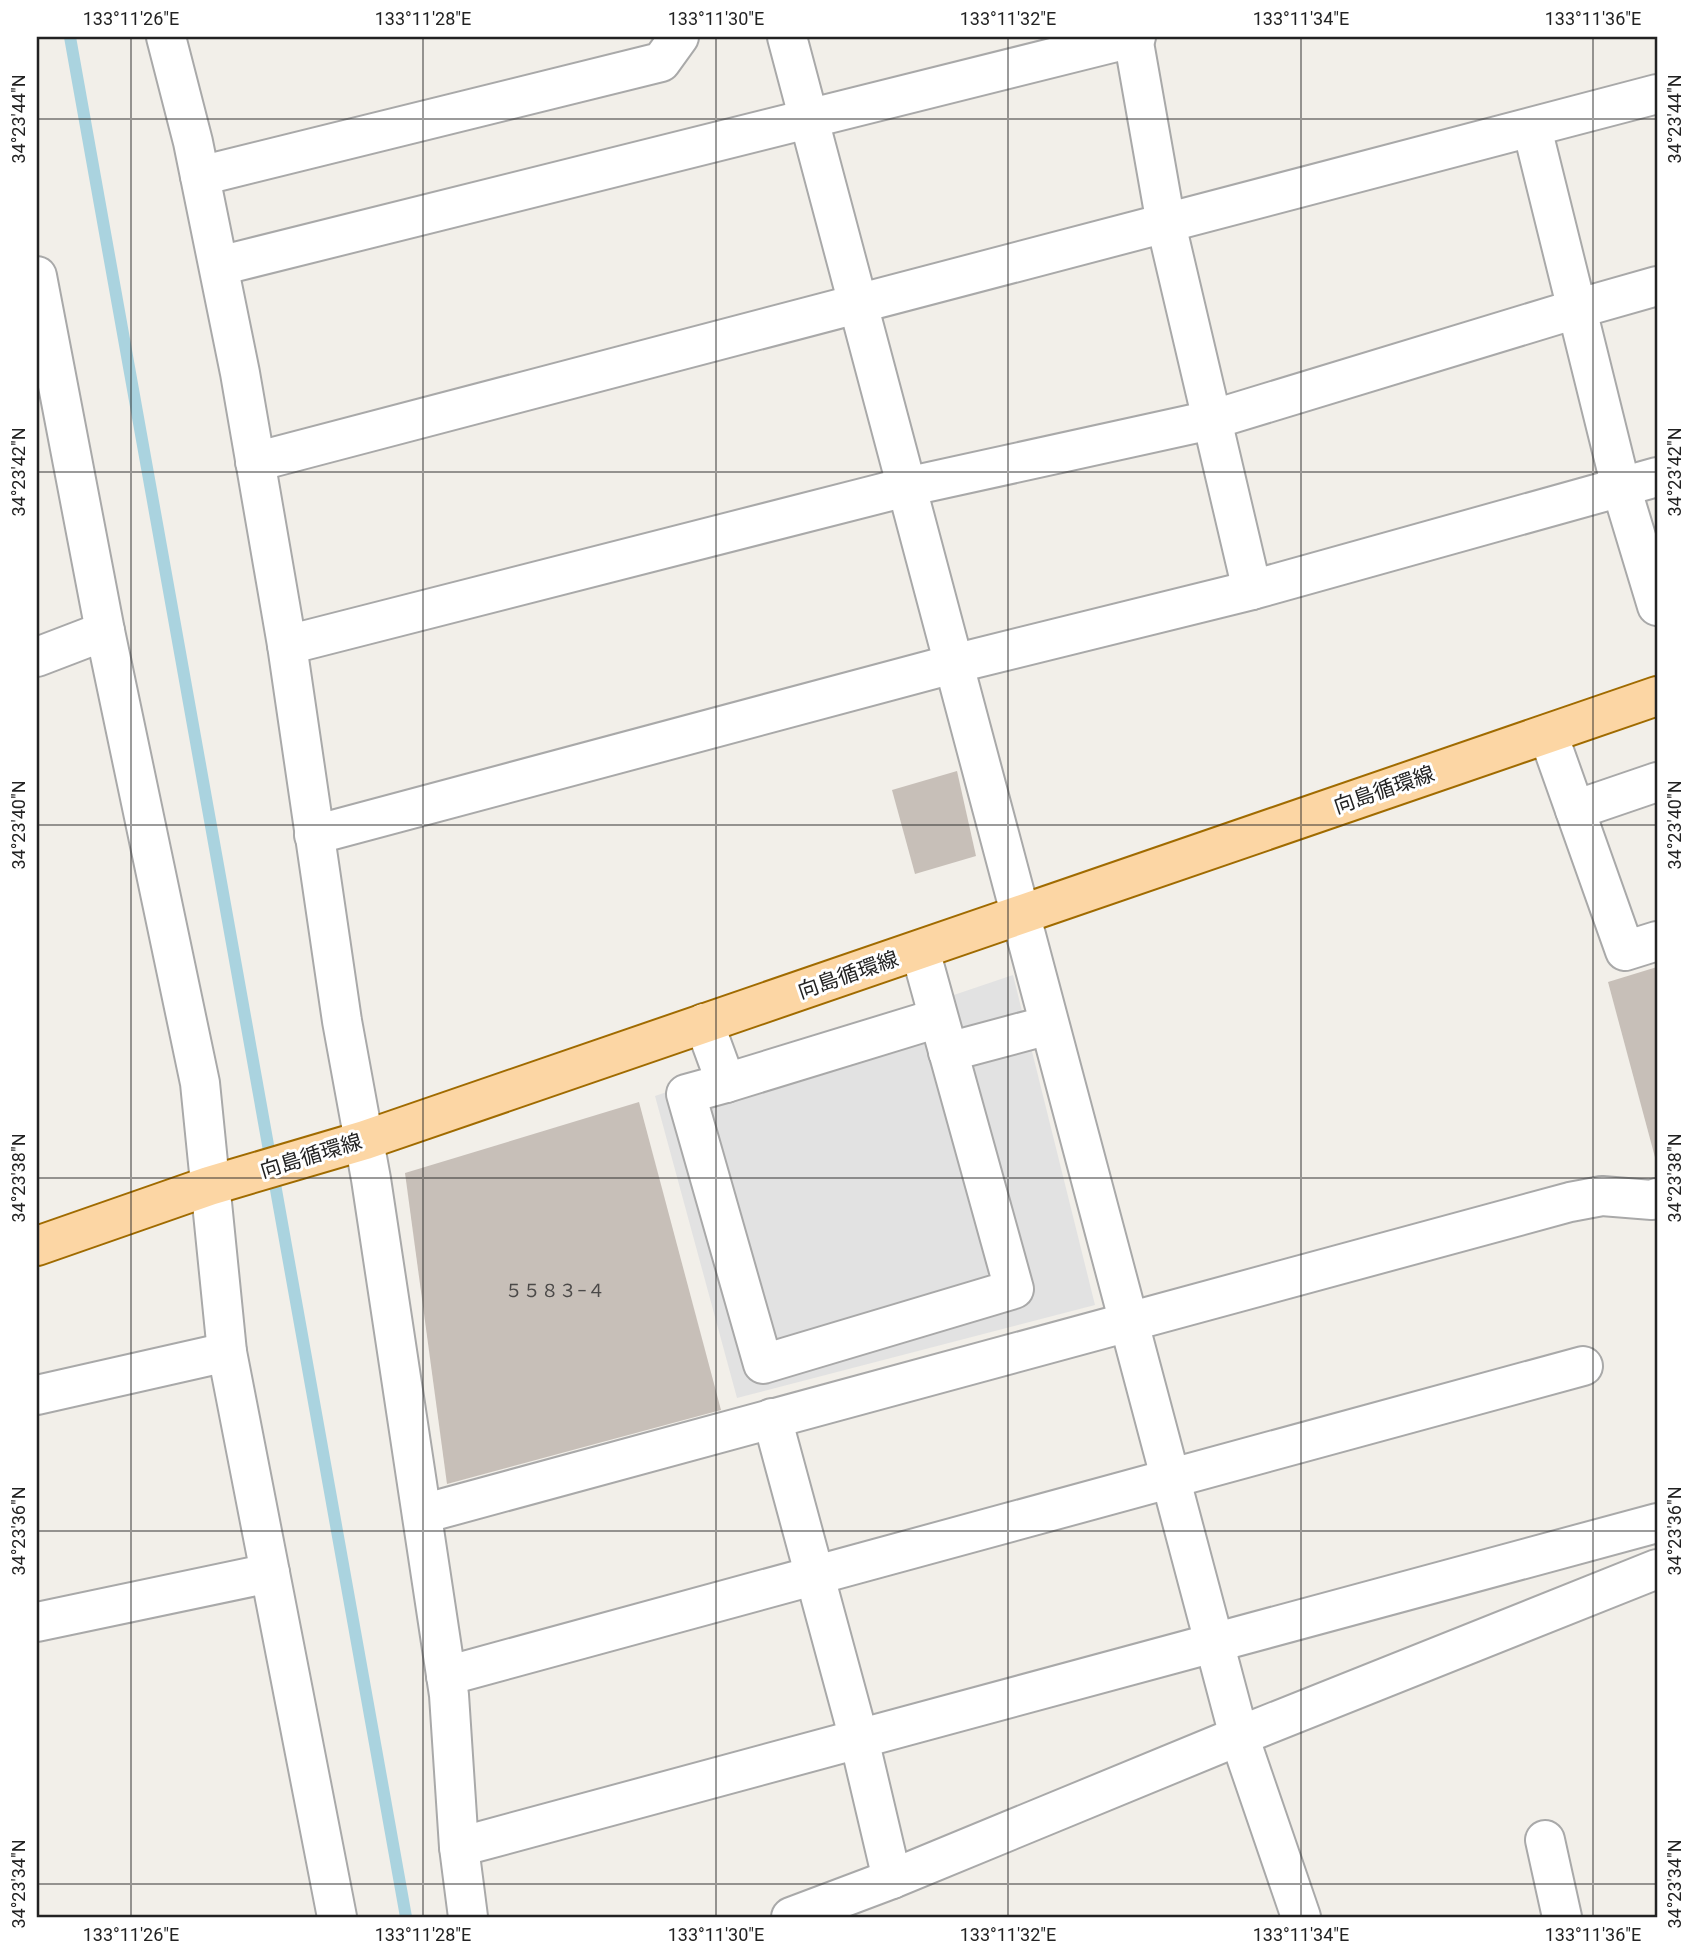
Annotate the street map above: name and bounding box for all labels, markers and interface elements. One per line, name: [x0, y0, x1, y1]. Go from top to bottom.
text: 133°11'26"E: [83, 8, 179, 29]
text: 133°11'28"E: [375, 8, 471, 29]
text: 133°11'30"E: [668, 8, 764, 29]
text: 133°11'32"E: [960, 8, 1056, 29]
text: 133°11'34"E: [1253, 8, 1349, 29]
text: 133°11'36"E: [1545, 8, 1641, 29]
text: 34°23'44"N: [8, 74, 29, 164]
text: 34°23'44"N: [1664, 74, 1685, 164]
text: 34°23'42"N: [8, 427, 29, 517]
text: 34°23'42"N: [1664, 427, 1685, 517]
street label: 向島循環線: [1330, 762, 1438, 818]
text: 34°23'40"N: [8, 780, 29, 870]
text: 34°23'40"N: [1664, 780, 1685, 870]
street label: 向島循環線: [794, 947, 902, 1003]
street label: 向島循環線: [257, 1129, 365, 1183]
text: 34°23'38"N: [8, 1133, 29, 1223]
text: 34°23'38"N: [1664, 1133, 1685, 1223]
house number: ５５８３−４: [505, 1280, 605, 1301]
text: 34°23'36"N: [8, 1486, 29, 1576]
text: 34°23'36"N: [1664, 1486, 1685, 1576]
text: 34°23'34"N: [8, 1839, 29, 1929]
text: 34°23'34"N: [1664, 1839, 1685, 1929]
text: 133°11'26"E: [83, 1924, 179, 1945]
text: 133°11'28"E: [375, 1924, 471, 1945]
text: 133°11'30"E: [668, 1924, 764, 1945]
text: 133°11'32"E: [960, 1924, 1056, 1945]
text: 133°11'34"E: [1253, 1924, 1349, 1945]
text: 133°11'36"E: [1545, 1924, 1641, 1945]

